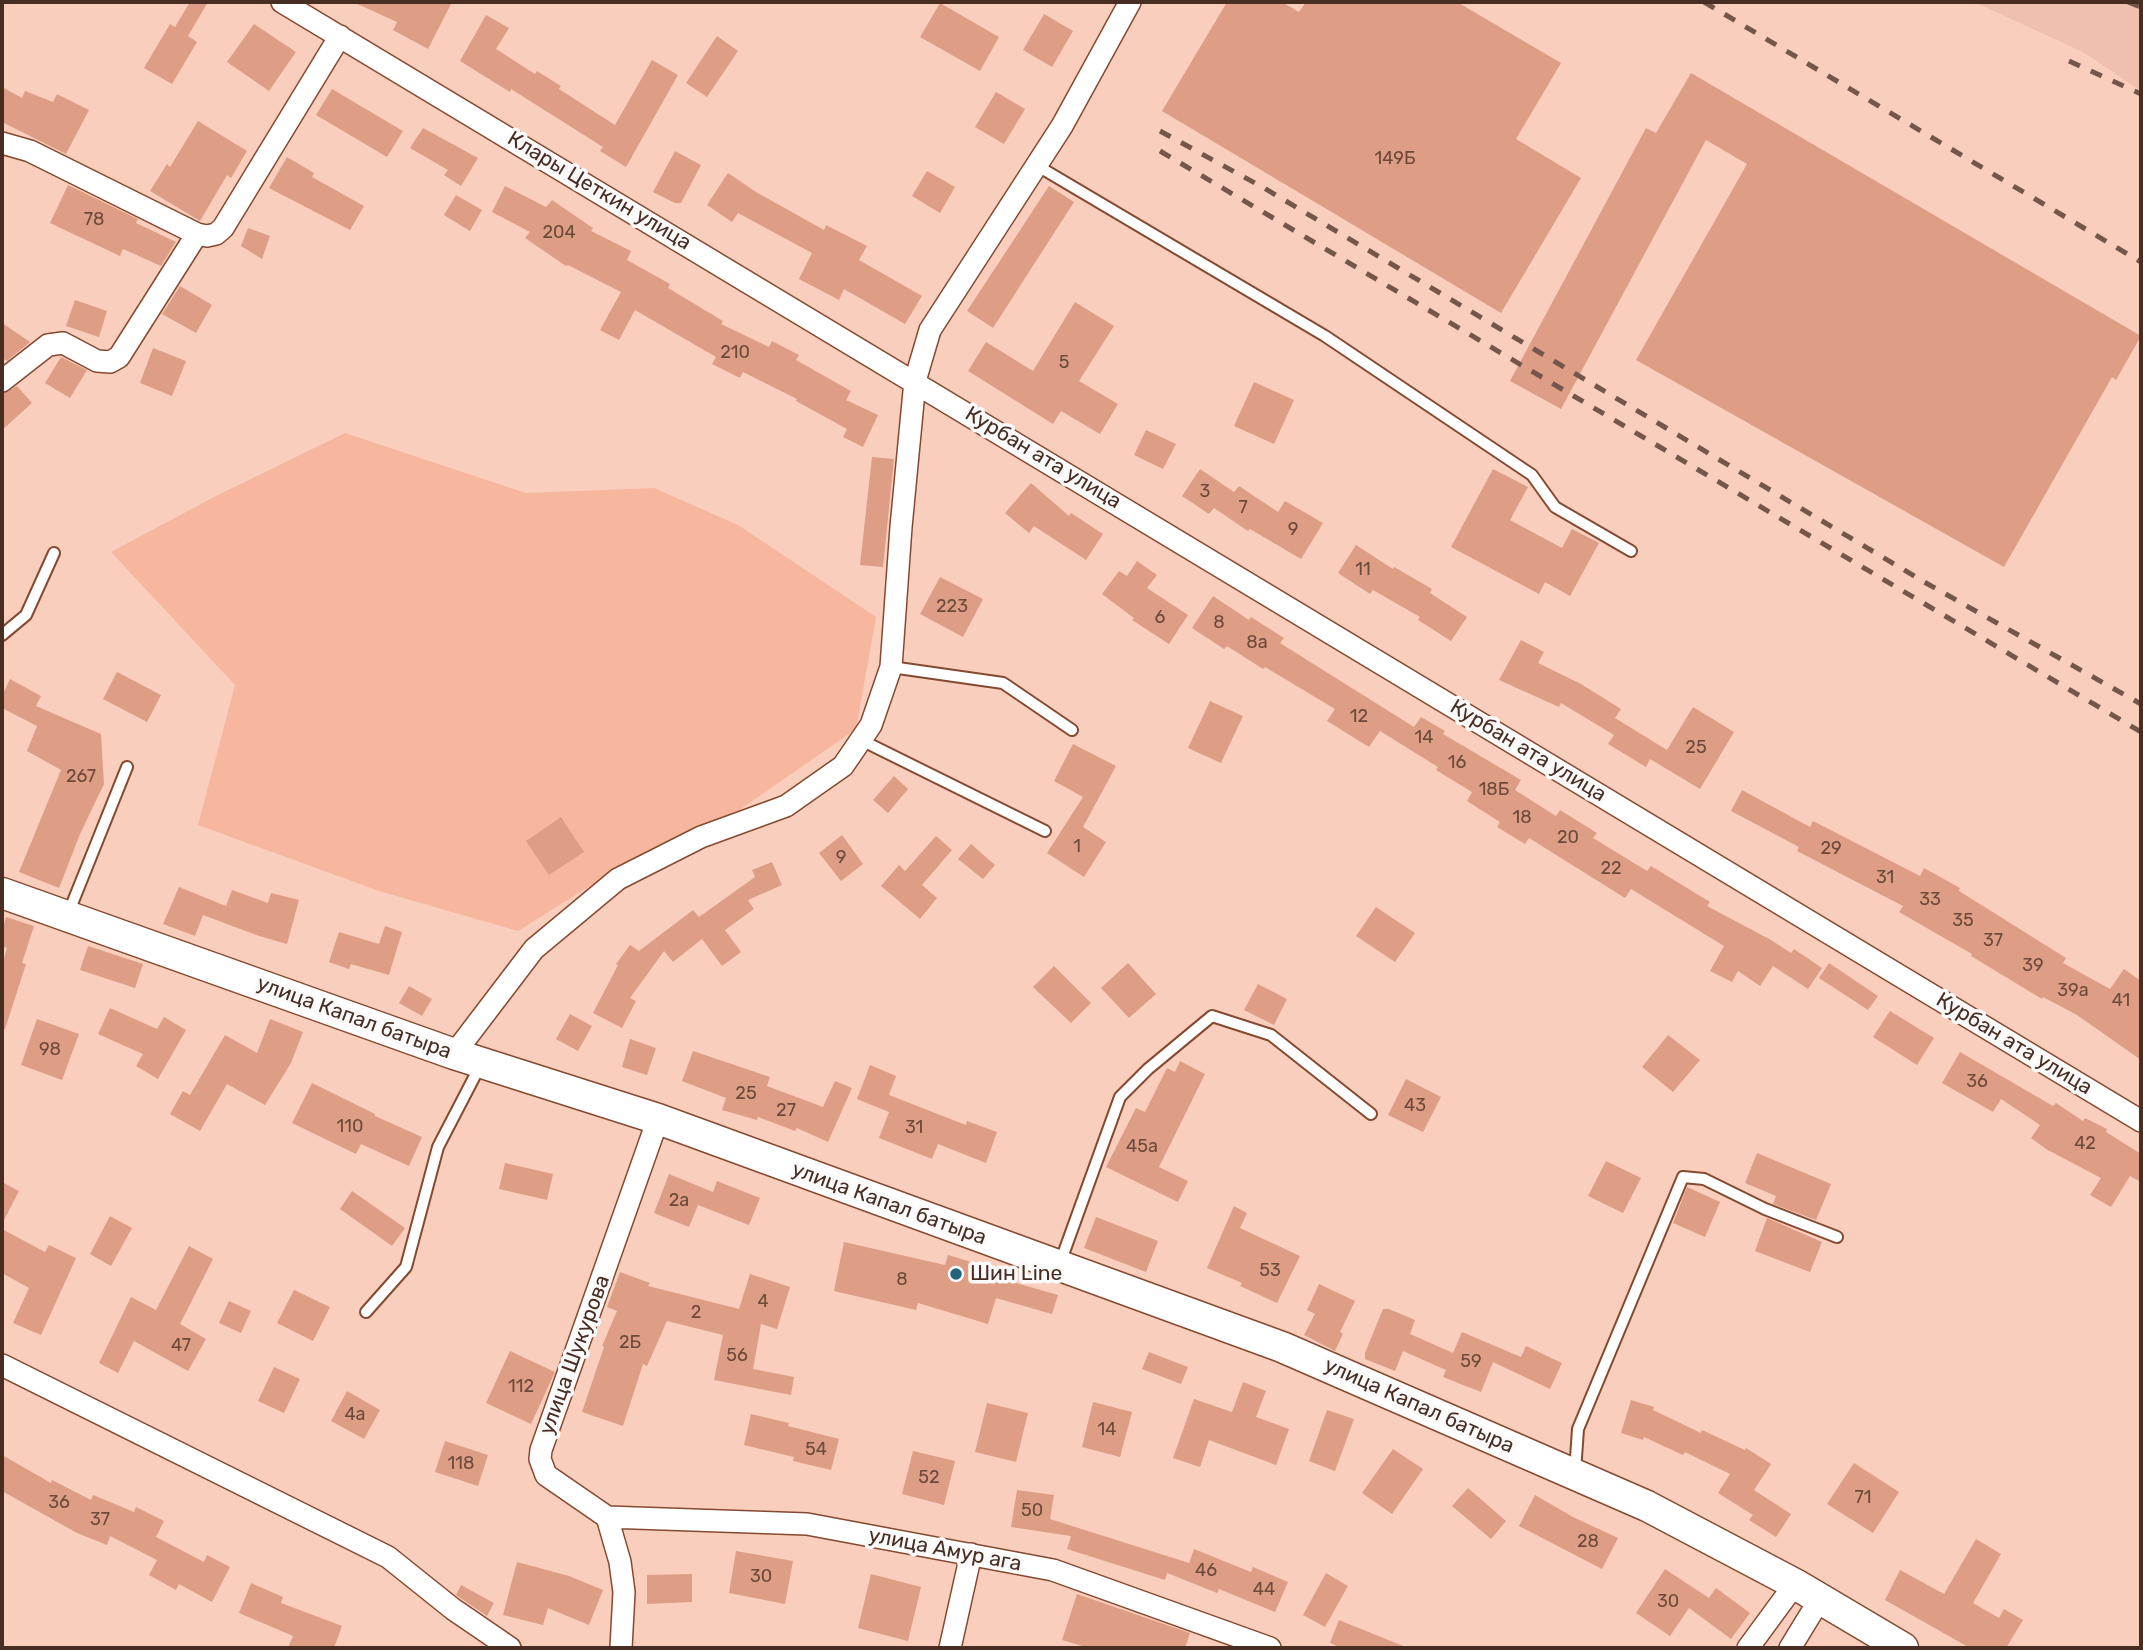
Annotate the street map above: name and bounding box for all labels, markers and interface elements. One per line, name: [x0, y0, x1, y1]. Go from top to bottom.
street label: Клары Цеткин улица: [503, 126, 695, 256]
house number: 149Б: [1375, 148, 1415, 170]
house number: 78: [84, 209, 104, 231]
house number: 204: [542, 222, 576, 244]
house number: 210: [720, 342, 750, 364]
house number: 5: [1059, 352, 1069, 374]
street label: Курбан ата улица: [960, 401, 1126, 515]
house number: 3: [1200, 481, 1210, 503]
house number: 7: [1238, 497, 1248, 519]
house number: 9: [1288, 519, 1298, 541]
house number: 11: [1355, 559, 1371, 581]
house number: 223: [936, 596, 968, 618]
house number: 6: [1155, 607, 1165, 629]
house number: 8: [1213, 612, 1225, 634]
house number: 8а: [1246, 632, 1268, 654]
street label: Курбан ата улица: [1445, 694, 1611, 808]
house number: 12: [1350, 706, 1368, 728]
house number: 14: [1415, 727, 1433, 749]
house number: 25: [1685, 737, 1707, 759]
house number: 16: [1448, 752, 1466, 774]
house number: 267: [66, 766, 96, 788]
house number: 18Б: [1479, 779, 1509, 801]
house number: 18: [1512, 807, 1532, 829]
house number: 20: [1557, 827, 1579, 849]
house number: 1: [1073, 836, 1081, 858]
house number: 29: [1820, 838, 1842, 860]
house number: 9: [836, 847, 846, 869]
house number: 22: [1600, 858, 1622, 880]
house number: 31: [1876, 867, 1894, 889]
house number: 33: [1919, 889, 1941, 911]
house number: 35: [1952, 910, 1974, 932]
house number: 37: [1983, 930, 2003, 952]
house number: 39: [2022, 955, 2044, 977]
street label: улица Капал батыра: [253, 971, 455, 1065]
house number: 39а: [2057, 980, 2089, 1002]
street label: Курбан ата улица: [1931, 987, 2097, 1101]
house number: 41: [2112, 990, 2130, 1012]
house number: 98: [39, 1039, 61, 1061]
house number: 36: [1966, 1071, 1988, 1093]
house number: 25: [735, 1083, 757, 1105]
house number: 43: [1404, 1095, 1426, 1117]
house number: 27: [776, 1100, 796, 1122]
house number: 110: [337, 1116, 363, 1138]
house number: 31: [905, 1117, 923, 1139]
house number: 42: [2074, 1133, 2096, 1155]
house number: 45а: [1126, 1136, 1158, 1158]
street label: улица Капал батыра: [788, 1157, 990, 1251]
house number: 2а: [669, 1190, 689, 1212]
house number: 53: [1259, 1260, 1281, 1282]
place label: Шин Line: [970, 1261, 1062, 1287]
marker: Шин Line: [948, 1266, 964, 1282]
house number: 8: [896, 1269, 908, 1291]
street label: улица Шукурова: [534, 1272, 616, 1438]
house number: 4: [757, 1291, 769, 1313]
house number: 2: [691, 1302, 701, 1324]
house number: 2Б: [619, 1332, 641, 1354]
house number: 47: [171, 1335, 191, 1357]
house number: 56: [726, 1345, 748, 1367]
house number: 59: [1460, 1351, 1482, 1373]
street label: улица Капал батыра: [1320, 1353, 1518, 1459]
house number: 112: [508, 1376, 534, 1398]
house number: 4а: [344, 1404, 366, 1426]
house number: 14: [1098, 1419, 1116, 1441]
house number: 54: [805, 1439, 827, 1461]
house number: 118: [448, 1453, 474, 1475]
house number: 52: [918, 1467, 940, 1489]
house number: 71: [1855, 1487, 1871, 1509]
house number: 36: [48, 1492, 70, 1514]
house number: 50: [1021, 1500, 1043, 1522]
house number: 37: [90, 1509, 110, 1531]
street label: улица Амур ага: [866, 1523, 1024, 1577]
house number: 28: [1577, 1531, 1599, 1553]
house number: 46: [1195, 1560, 1217, 1582]
house number: 30: [750, 1566, 772, 1588]
house number: 44: [1253, 1579, 1275, 1601]
house number: 30: [1657, 1591, 1679, 1613]

